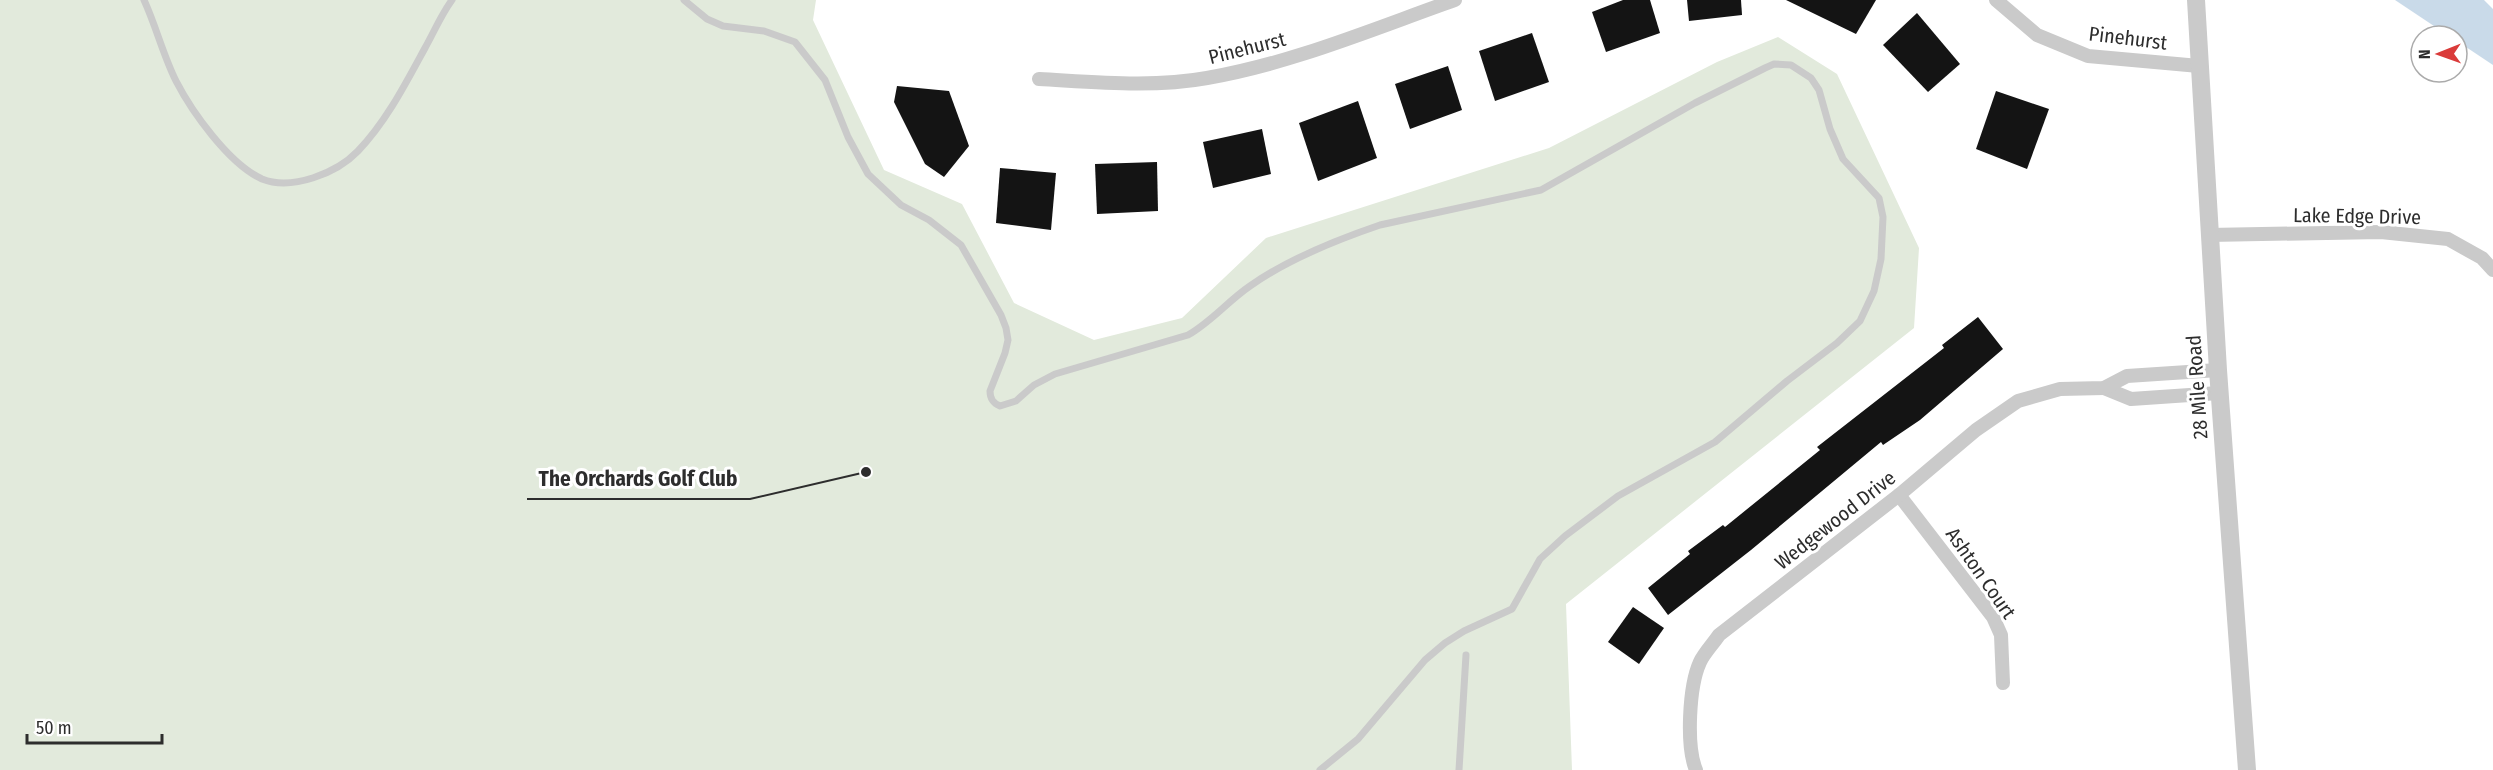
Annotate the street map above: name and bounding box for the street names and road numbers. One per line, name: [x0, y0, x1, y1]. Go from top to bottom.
street label: Pinehurst: [2087, 21, 2169, 55]
street label: Pinehurst: [1206, 27, 1289, 69]
street label: Lake Edge Drive: [2293, 203, 2421, 229]
street label: 28 Mile Road: [2181, 334, 2213, 440]
street label: Wedgewood Drive: [1770, 466, 1900, 574]
street label: Ashton Court: [1941, 523, 2021, 624]

